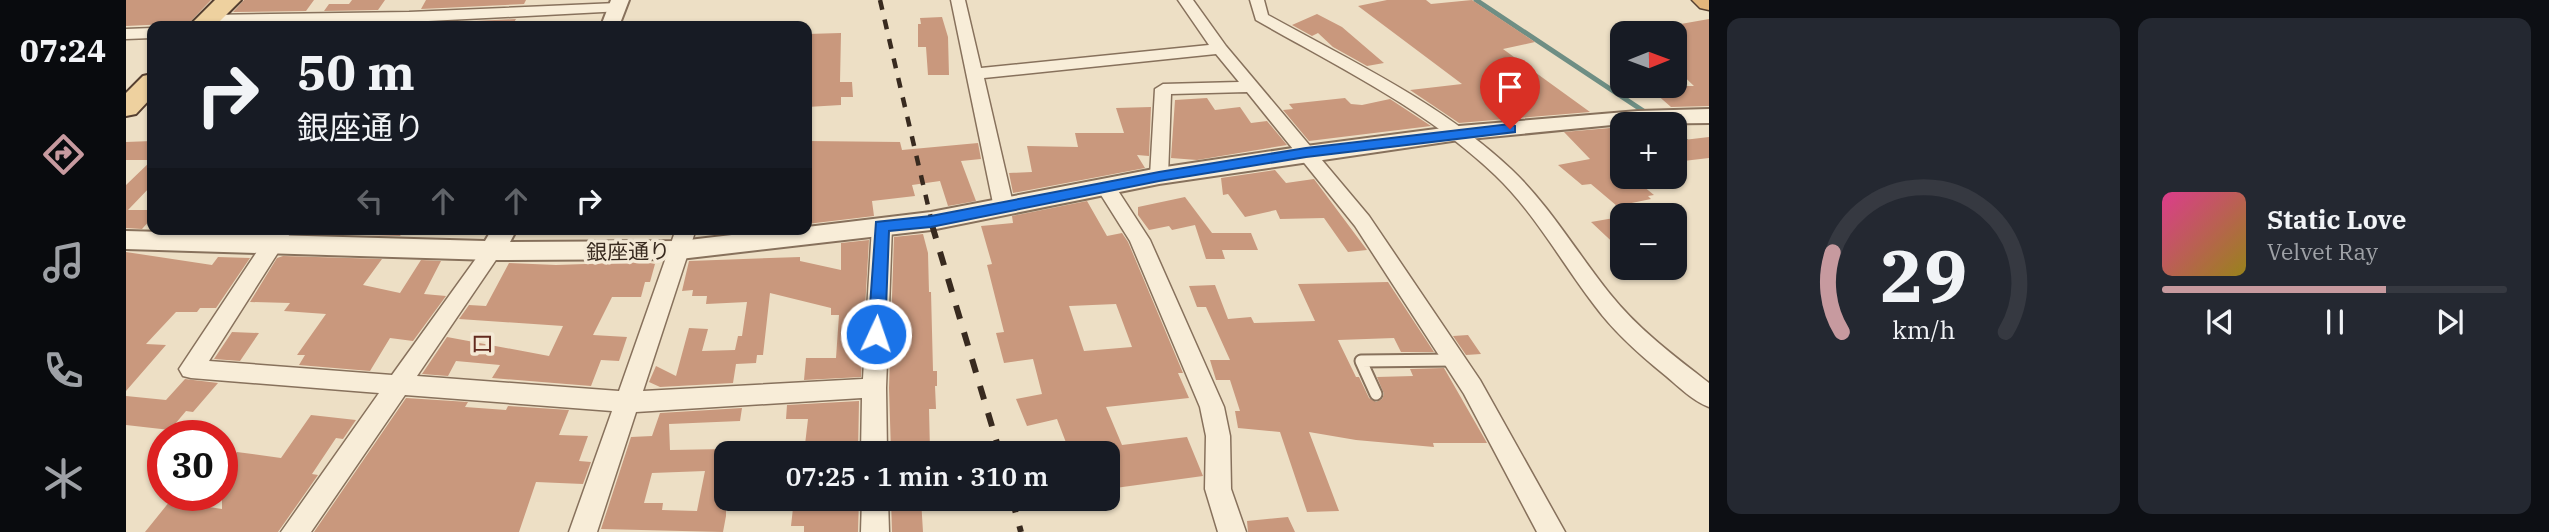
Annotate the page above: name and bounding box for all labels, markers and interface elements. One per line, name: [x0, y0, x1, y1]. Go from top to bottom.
north arrow: [1610, 21, 1687, 98]
map controls: [1610, 21, 1687, 280]
text: 07:24: [20, 29, 106, 71]
text: 50 m: [297, 40, 415, 103]
icon: right: [182, 49, 273, 140]
pin: [1480, 57, 1540, 129]
icon: arrive: [1491, 68, 1529, 106]
text: 銀座通り: [297, 106, 425, 148]
button: +: [1610, 112, 1687, 189]
icon: directions: [39, 130, 88, 179]
icon: left: [351, 182, 389, 220]
icon: ahead: [424, 182, 462, 220]
icon: ahead: [497, 182, 535, 220]
icon: right: [570, 182, 608, 220]
text: Static Love: [2267, 202, 2406, 236]
button: −: [1610, 203, 1687, 280]
text: 29: [1880, 227, 1967, 322]
street label: 銀座通り: [586, 236, 670, 266]
text: Velvet Ray: [2267, 236, 2378, 266]
icon: music: [39, 238, 88, 287]
position arrow: [839, 297, 913, 371]
icon: previous: [2201, 303, 2239, 341]
icon: pause: [2316, 303, 2354, 341]
icon: next: [2431, 303, 2469, 341]
text: km/h: [1892, 313, 1955, 346]
district label: ロ: [470, 327, 494, 359]
icon: phone: [39, 346, 88, 395]
speed limit sign: 30: [147, 420, 238, 511]
icon: climate: [39, 454, 88, 503]
text: 07:25 · 1 min · 310 m: [786, 459, 1048, 493]

